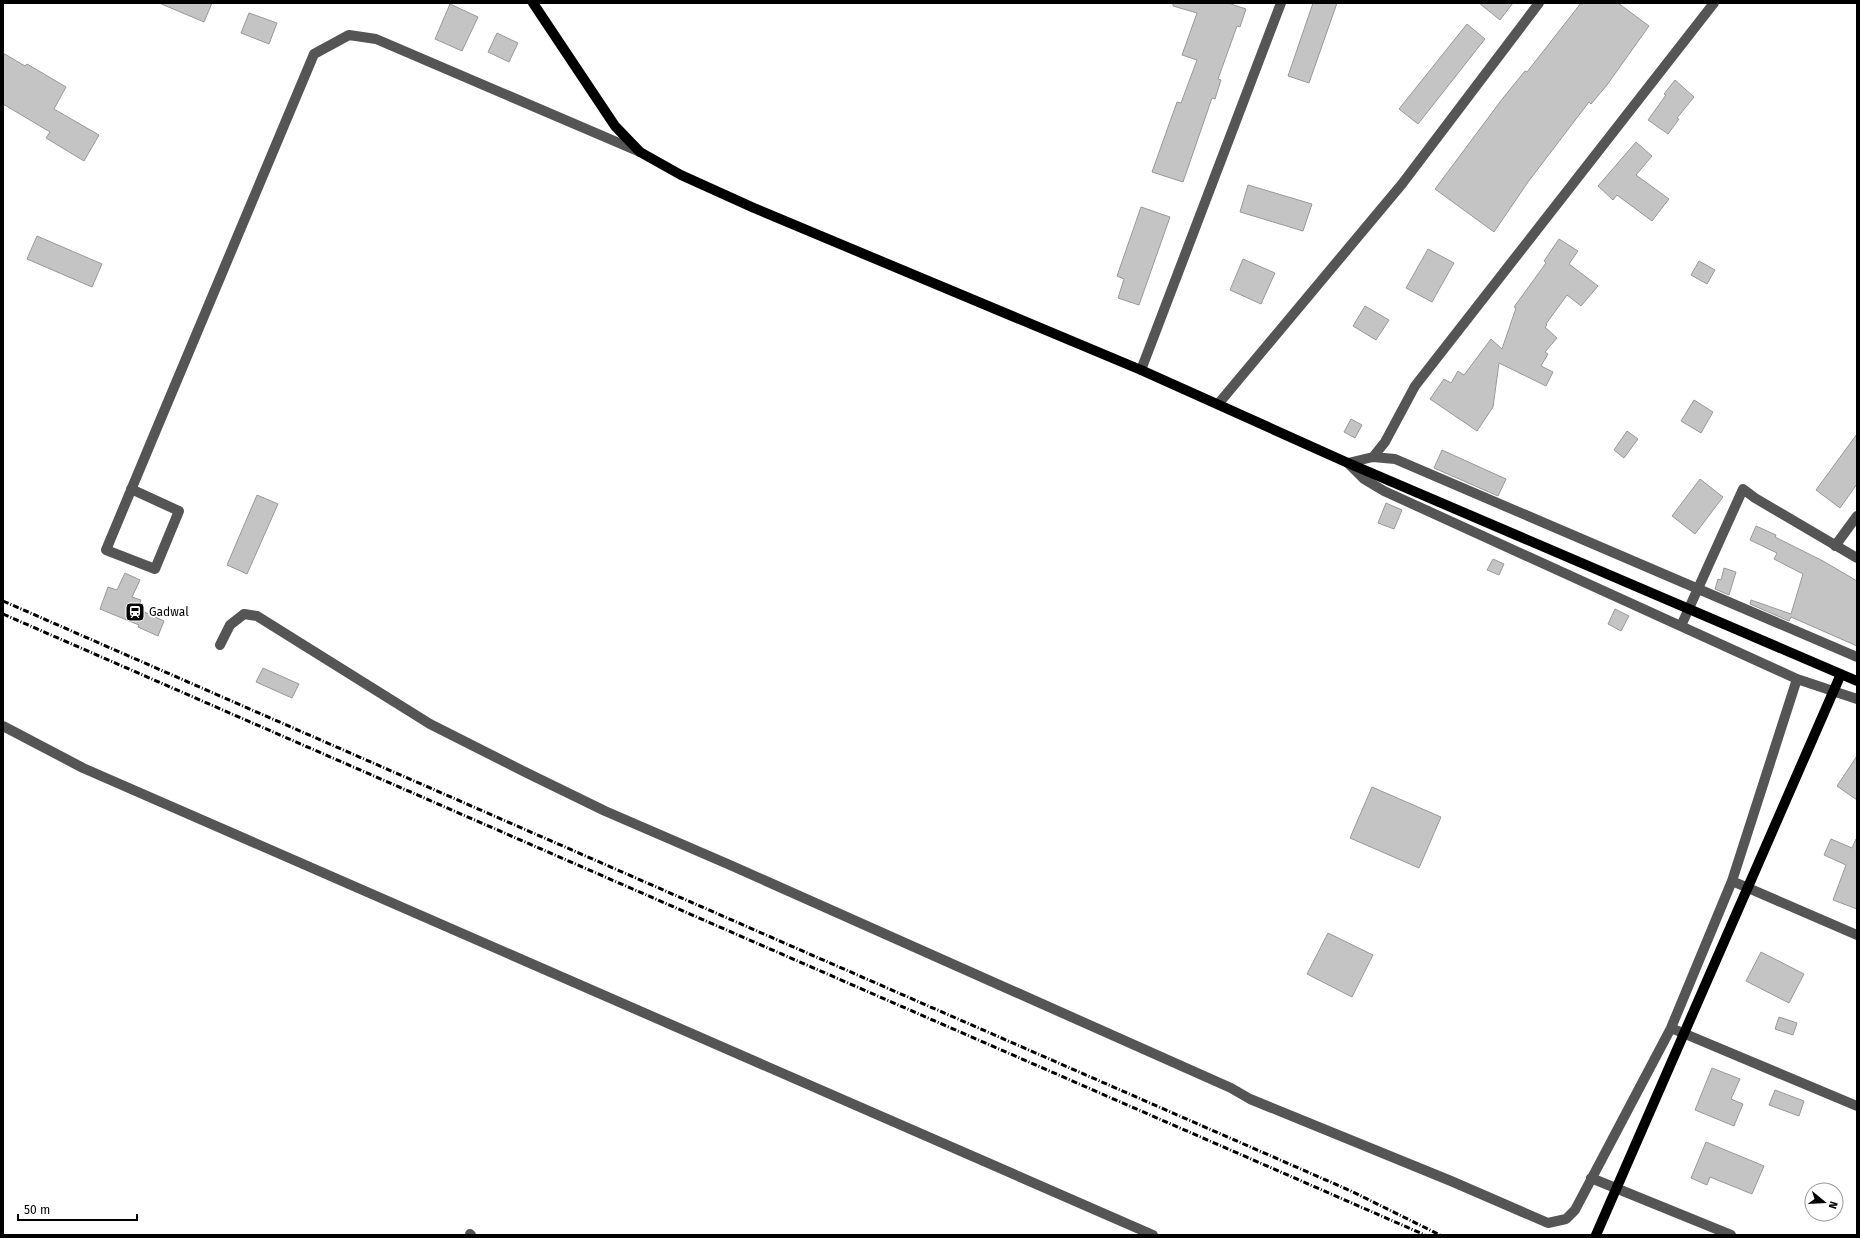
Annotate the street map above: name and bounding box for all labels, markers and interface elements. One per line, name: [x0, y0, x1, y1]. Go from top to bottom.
station icon: Gadwal: [124, 601, 146, 623]
place label: Gadwal: [149, 605, 189, 619]
north arrow: [1804, 1182, 1844, 1222]
scale bar: [18, 1196, 137, 1222]
text: N: [1826, 1199, 1840, 1210]
text: 50 m: [24, 1203, 50, 1217]

